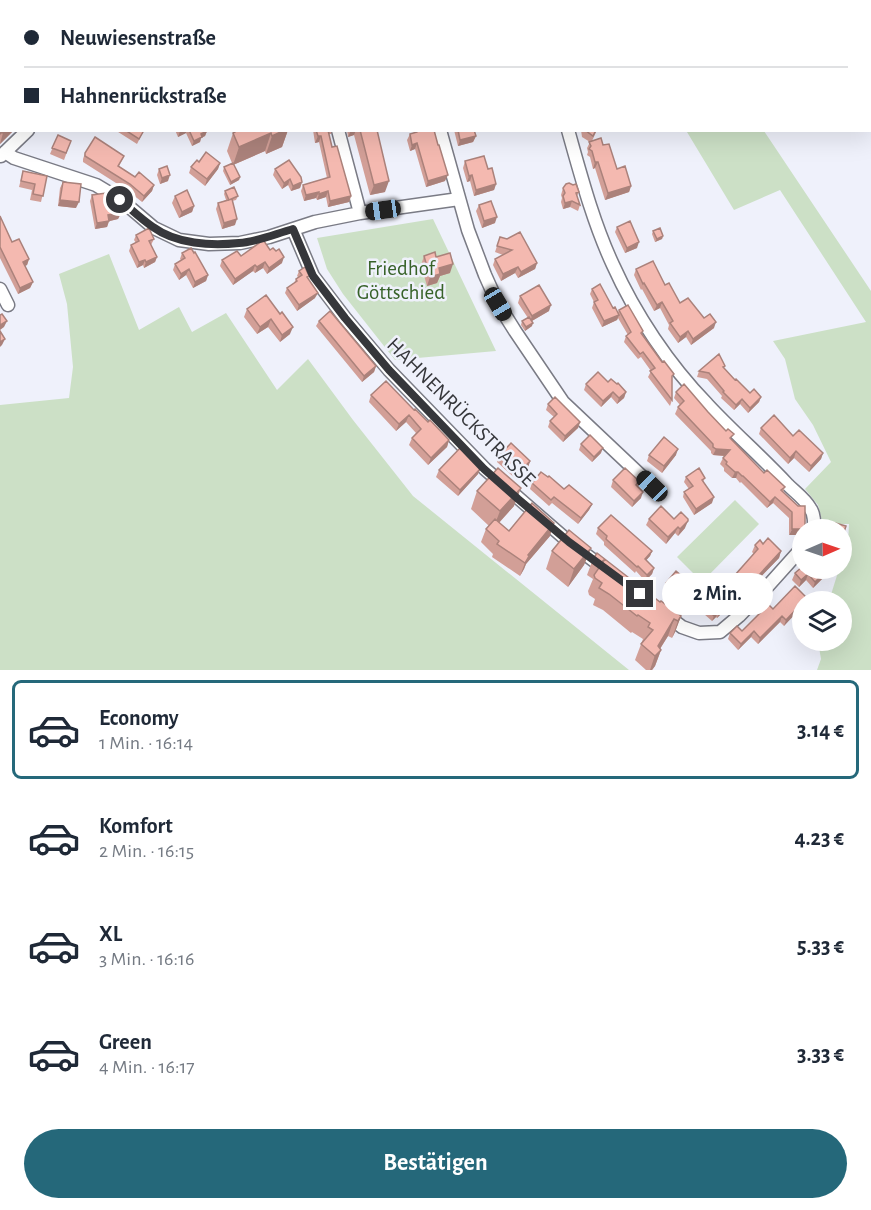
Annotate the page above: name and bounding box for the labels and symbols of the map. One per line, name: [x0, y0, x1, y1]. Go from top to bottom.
route start: [106, 186, 133, 213]
car: [364, 199, 402, 221]
park label: Friedhof Göttschied: [357, 258, 445, 303]
car: [481, 284, 515, 324]
street label: HAHNENRÜCKSTRASSE: [383, 333, 540, 490]
car: [633, 467, 671, 505]
north arrow: [792, 519, 852, 579]
callout: 2 Min.: [661, 573, 772, 615]
route end: [626, 580, 653, 607]

